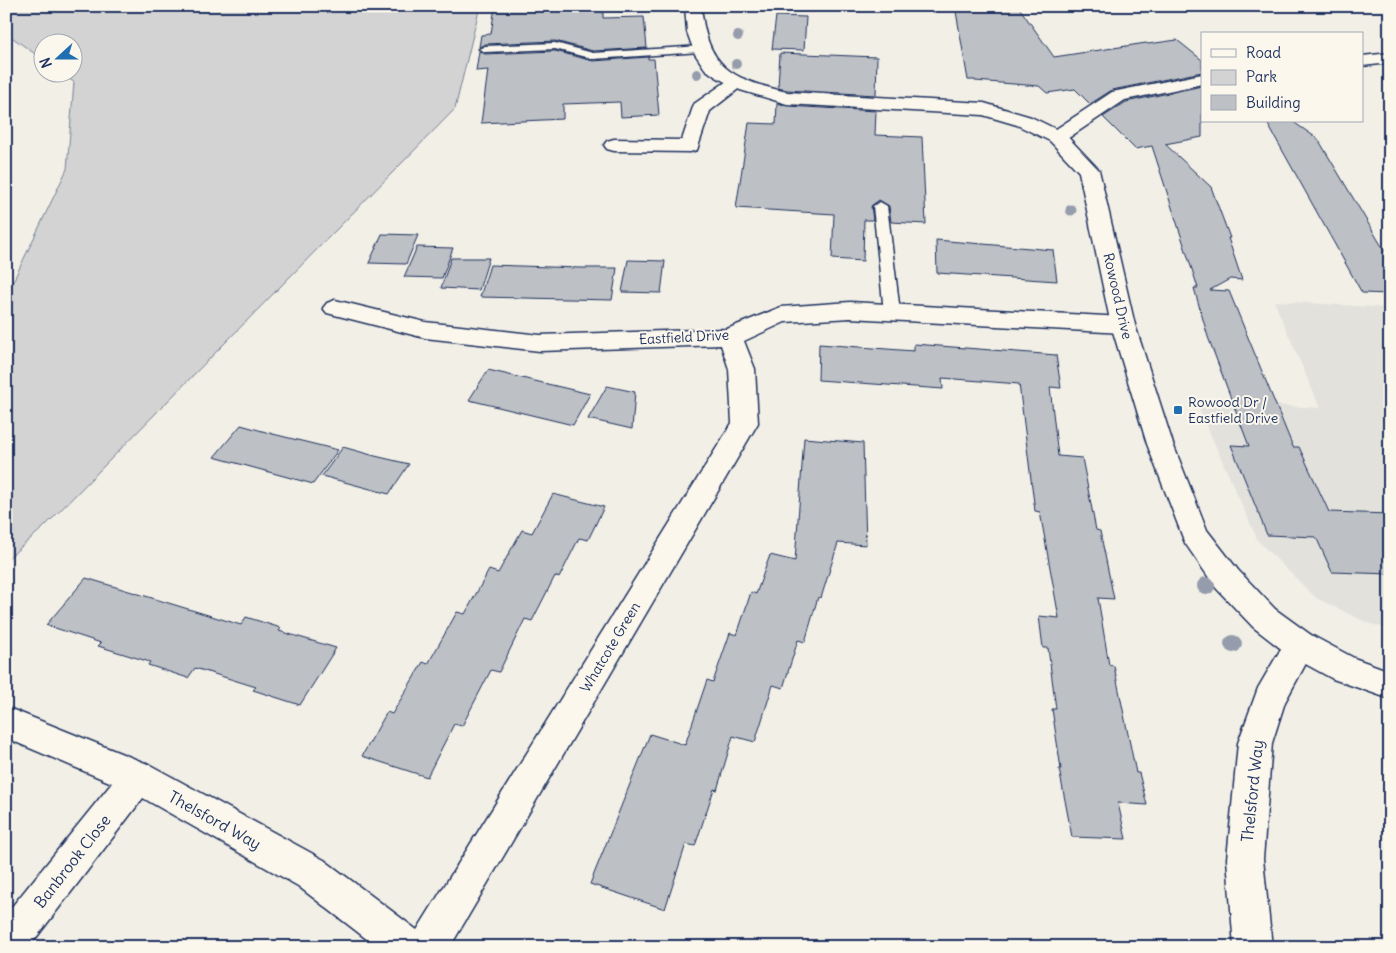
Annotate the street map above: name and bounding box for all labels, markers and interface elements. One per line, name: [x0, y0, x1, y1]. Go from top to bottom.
north arrow: [32, 32, 82, 82]
legend: [1201, 32, 1364, 122]
text: Road: [1246, 43, 1281, 62]
text: N: [36, 55, 56, 70]
text: Park: [1246, 67, 1277, 86]
text: Building: [1246, 93, 1301, 112]
street label: Rowood Drive: [1099, 251, 1137, 341]
street label: Eastfield Drive: [638, 326, 730, 348]
place label: Rowood Dr / Eastfield Drive: [1188, 393, 1278, 427]
marker: Rowood Dr / Eastfield Drive: [1172, 404, 1184, 416]
street label: Whatcote Green: [576, 599, 644, 695]
street label: Thelsford Way: [1237, 739, 1267, 843]
street label: Thelsford Way: [165, 786, 265, 854]
street label: Banbrook Close: [29, 810, 115, 912]

